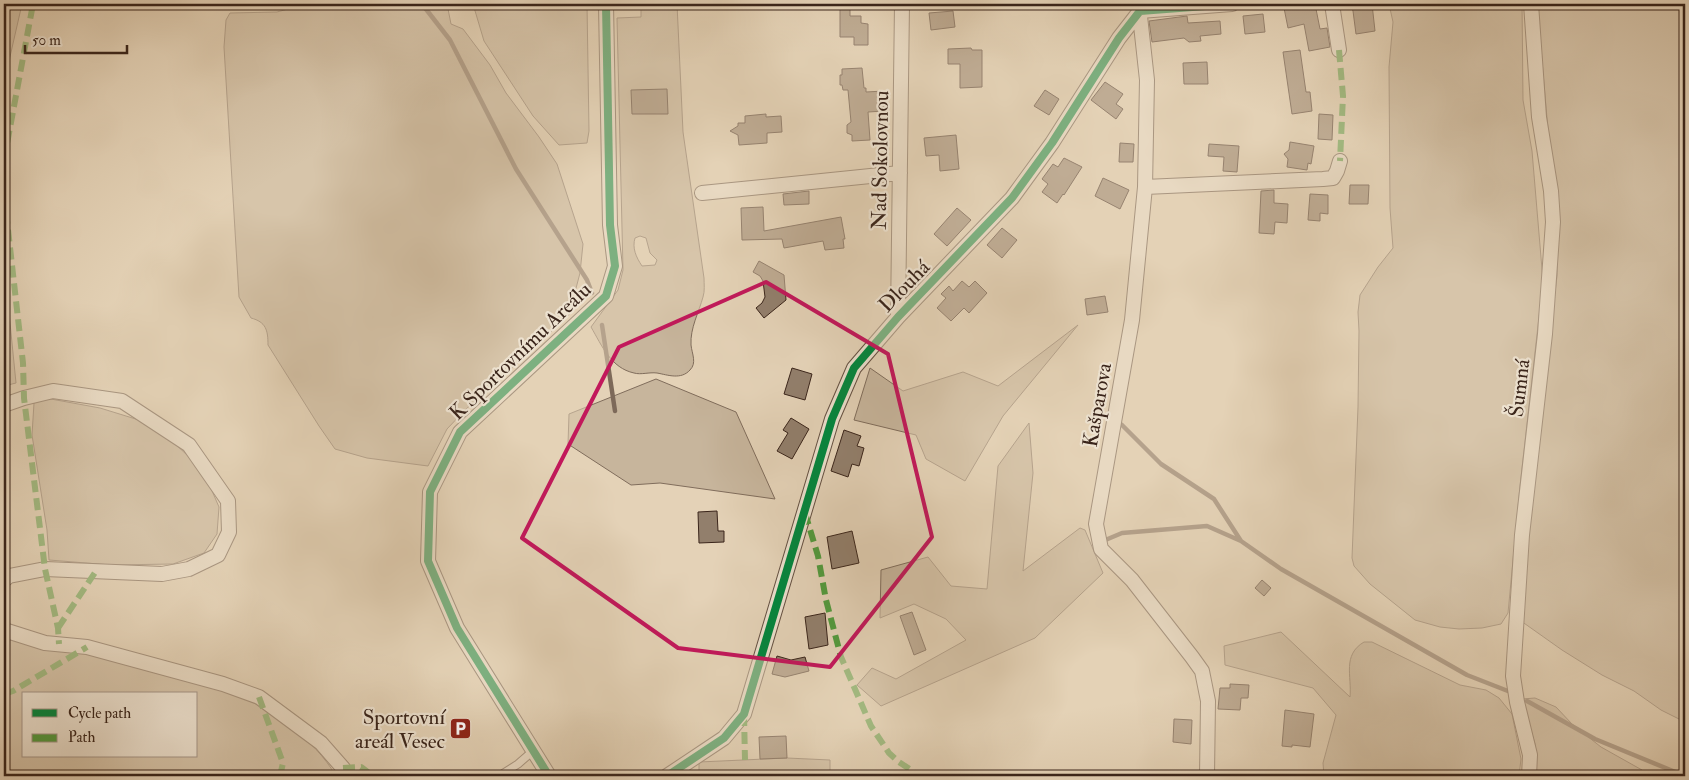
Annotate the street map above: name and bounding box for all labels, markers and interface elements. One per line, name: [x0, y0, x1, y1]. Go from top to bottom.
scale bar: [25, 22, 128, 54]
text: 50 m: [32, 31, 61, 50]
street label: Nad Sokolovnou: [866, 90, 895, 230]
street label: Dlouhá: [873, 254, 936, 318]
street label: K Sportovnímu Areálu: [444, 276, 597, 426]
street label: Šumná: [1503, 357, 1536, 419]
street label: Kašparova: [1077, 361, 1118, 449]
legend: [22, 692, 198, 758]
text: Cycle path: [68, 704, 131, 724]
place label: Sportovní areál Vesec: [355, 704, 446, 755]
parking icon: Sportovní areál Vesec: [449, 717, 473, 741]
text: Path: [68, 728, 95, 747]

